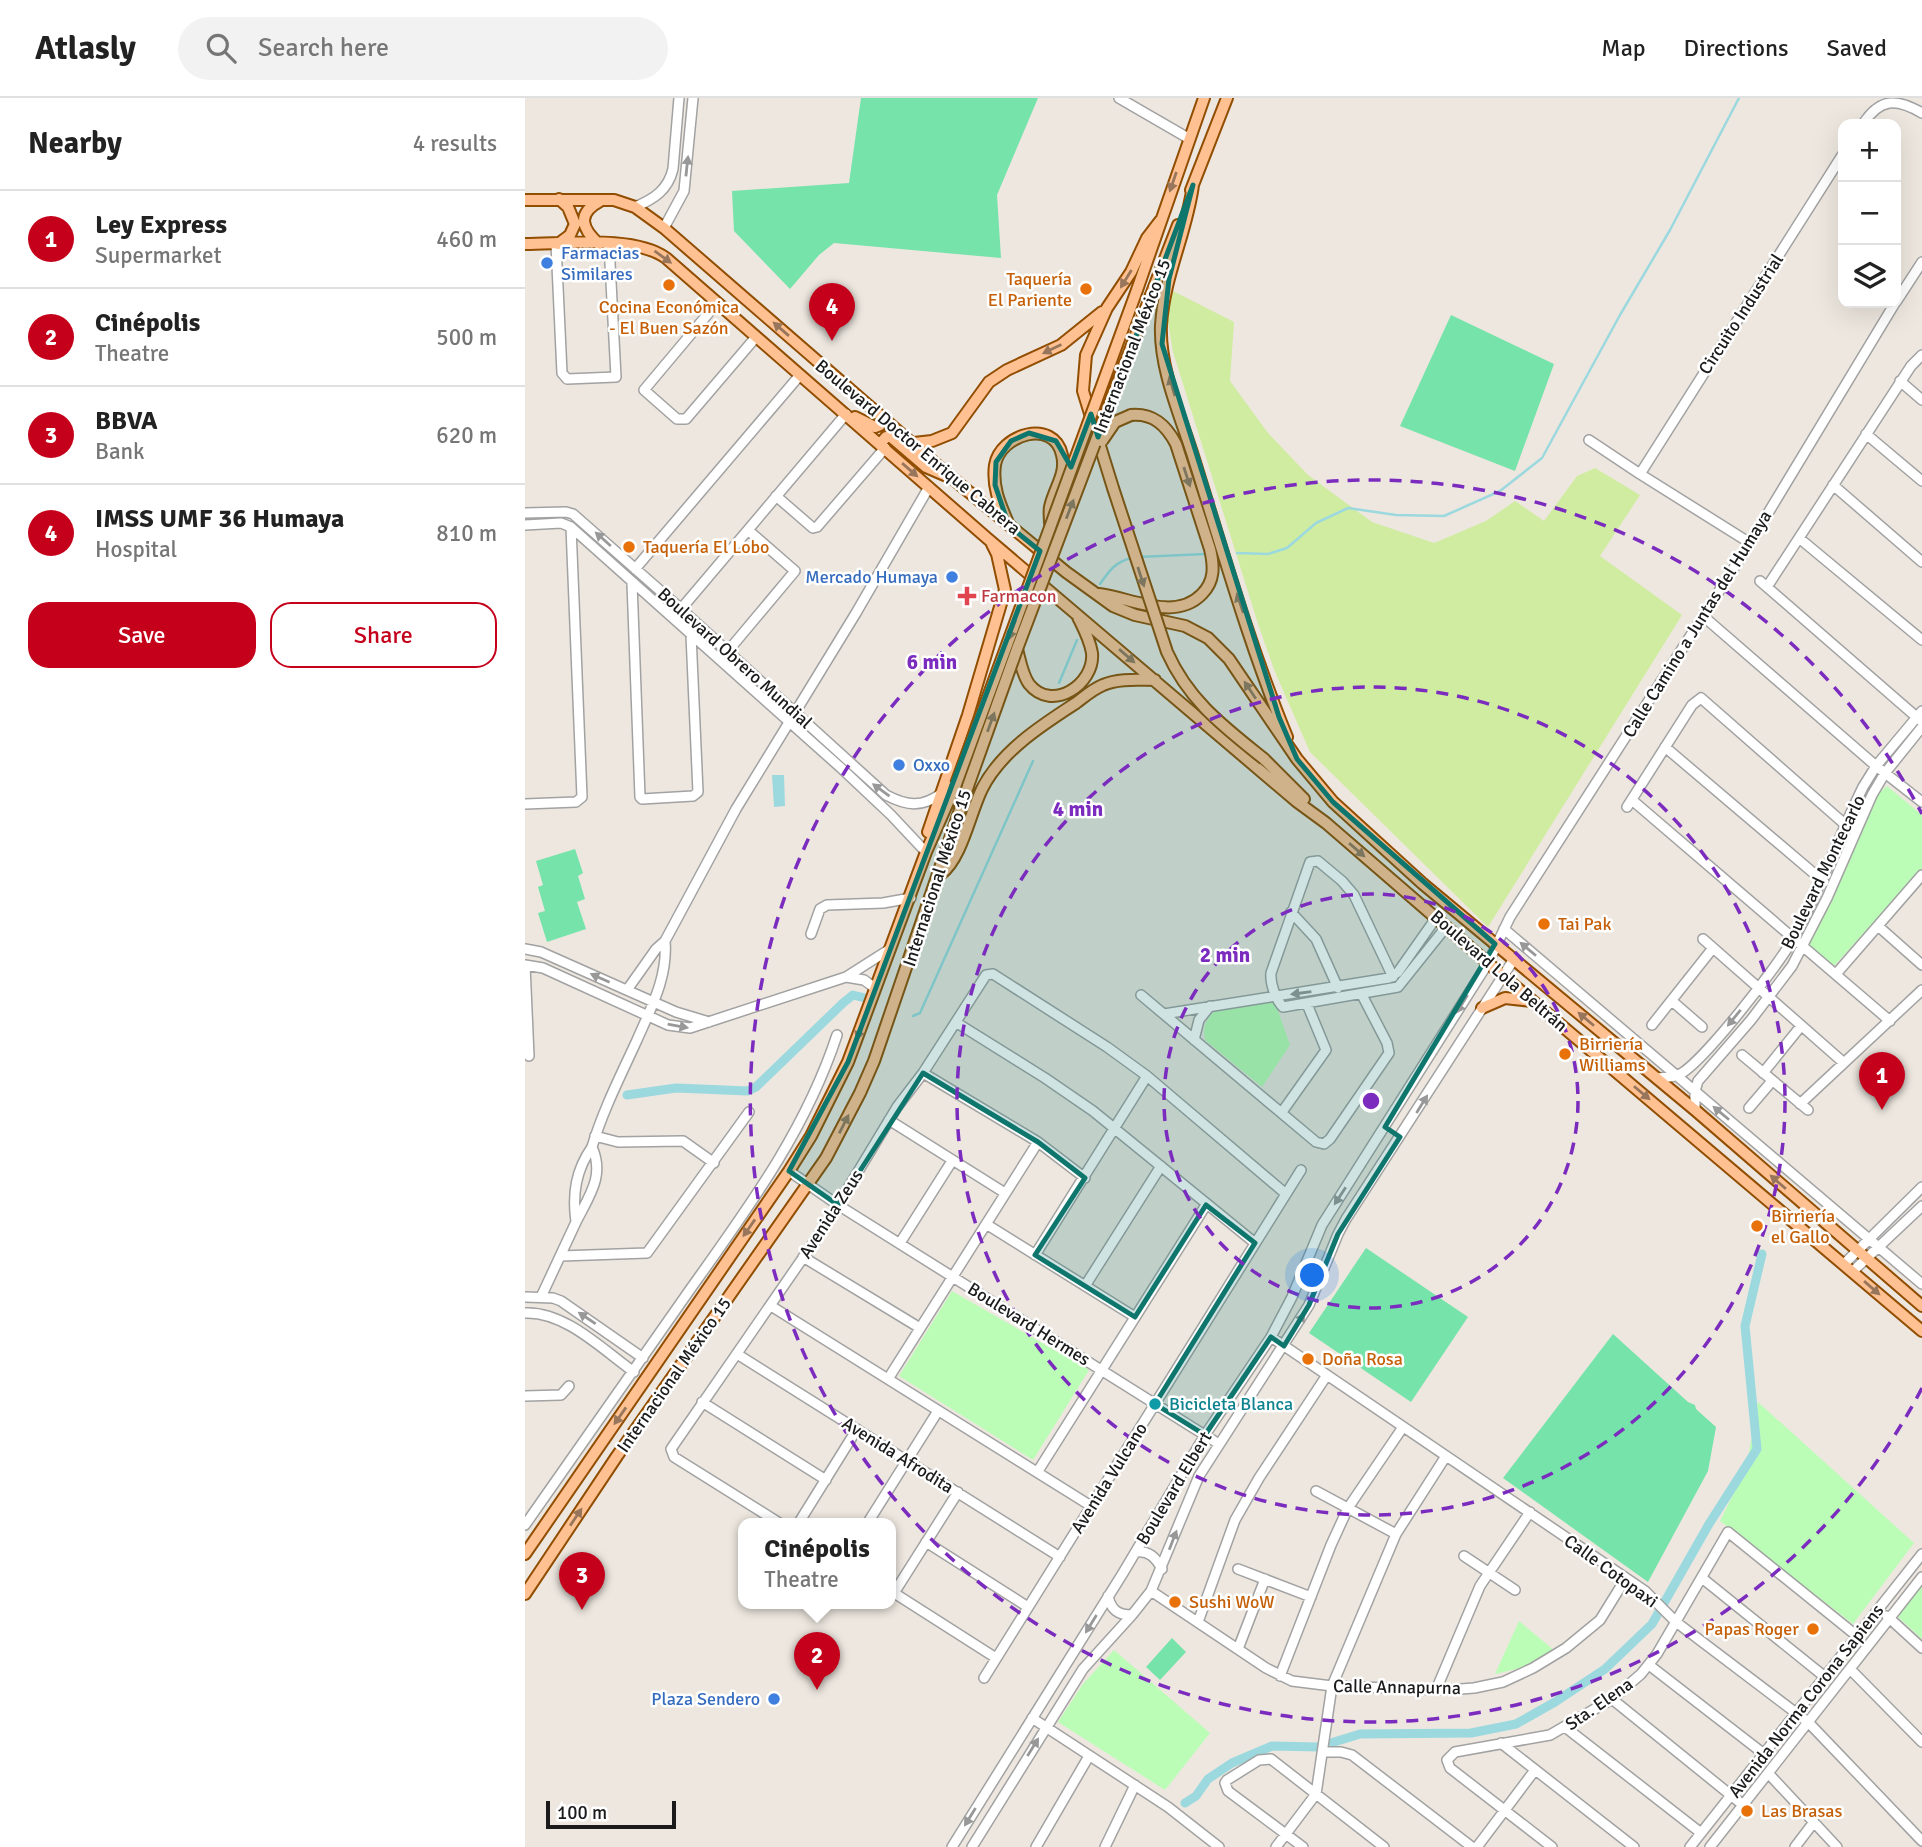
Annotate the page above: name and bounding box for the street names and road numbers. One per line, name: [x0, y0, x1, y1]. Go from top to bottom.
street label: Circuito Industrial: [1694, 250, 1788, 378]
street label: Internacional México 15: [1089, 256, 1175, 436]
street label: Boulevard Doctor Enrique Cabrera: [811, 355, 1025, 539]
street label: Calle Camino a Juntas del Humaya: [1618, 506, 1776, 742]
street label: Boulevard Obrero Mundial: [653, 583, 817, 733]
street label: Internacional México 15: [898, 787, 976, 969]
street label: Boulevard Montecarlo: [1776, 791, 1870, 953]
street label: Boulevard Lola Beltrán: [1426, 905, 1572, 1037]
street label: Avenida Zeus: [794, 1165, 868, 1263]
street label: Boulevard Hermes: [964, 1278, 1094, 1371]
street label: Internacional México 15: [612, 1293, 736, 1457]
street label: Avenida Afrodita: [838, 1412, 958, 1498]
street label: Avenida Vulcano: [1066, 1419, 1152, 1537]
street label: Boulevard Elbert: [1131, 1427, 1217, 1549]
street label: Calle Cotopaxi: [1560, 1530, 1662, 1612]
street label: Avenida Norma Corona Sapiens: [1724, 1600, 1888, 1802]
street label: Sta. Elena: [1561, 1673, 1637, 1735]
street label: Calle Annapurna: [1333, 1675, 1461, 1699]

